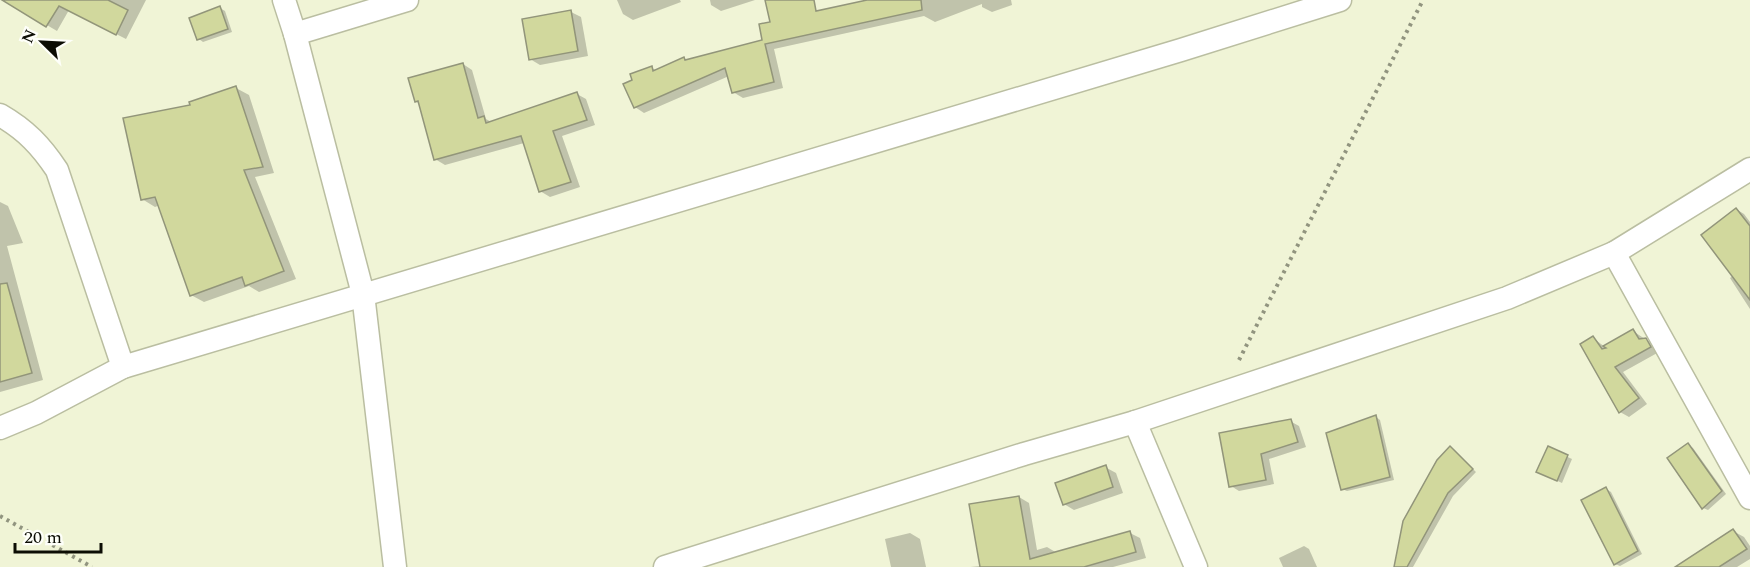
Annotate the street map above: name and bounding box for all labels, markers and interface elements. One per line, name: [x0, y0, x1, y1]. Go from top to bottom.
north arrow: [12, 12, 72, 72]
text: N: [16, 25, 43, 47]
scale bar: [15, 516, 100, 554]
text: 20 m: [24, 524, 62, 551]

